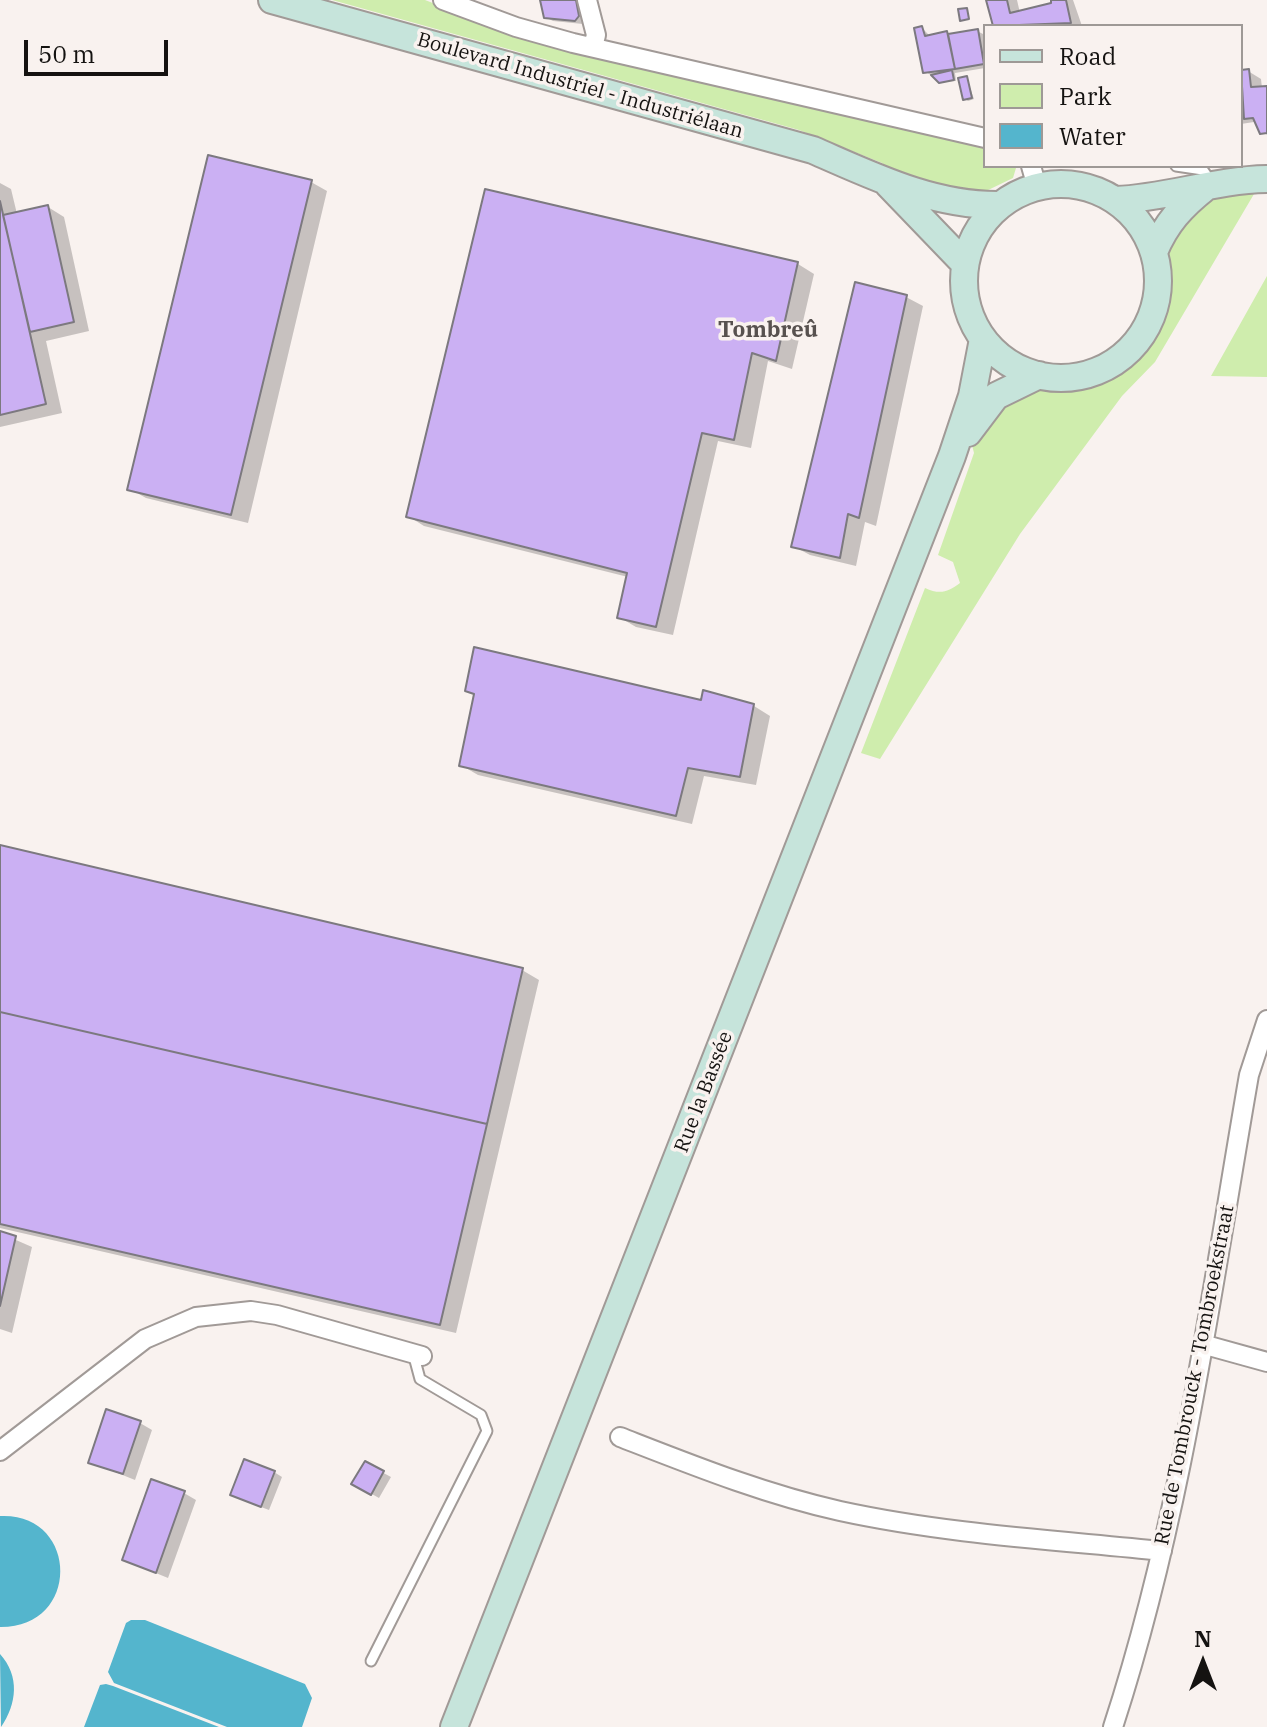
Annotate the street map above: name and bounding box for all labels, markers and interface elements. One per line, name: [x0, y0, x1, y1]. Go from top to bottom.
scale bar: [28, 24, 172, 74]
legend: [983, 24, 1243, 168]
street label: Boulevard Industriel - Industriélaan: [414, 28, 746, 144]
text: 50 m: [38, 38, 95, 70]
text: Road: [1059, 40, 1116, 72]
text: Park: [1059, 80, 1111, 112]
text: Water: [1059, 120, 1126, 152]
district label: Tombreû: [718, 318, 818, 344]
street label: Rue la Bassée: [670, 1028, 738, 1156]
street label: Rue de Tombrouck - Tombroekstraat: [1150, 1203, 1240, 1547]
north arrow: [1163, 1623, 1243, 1703]
text: N: [1194, 1624, 1212, 1653]

